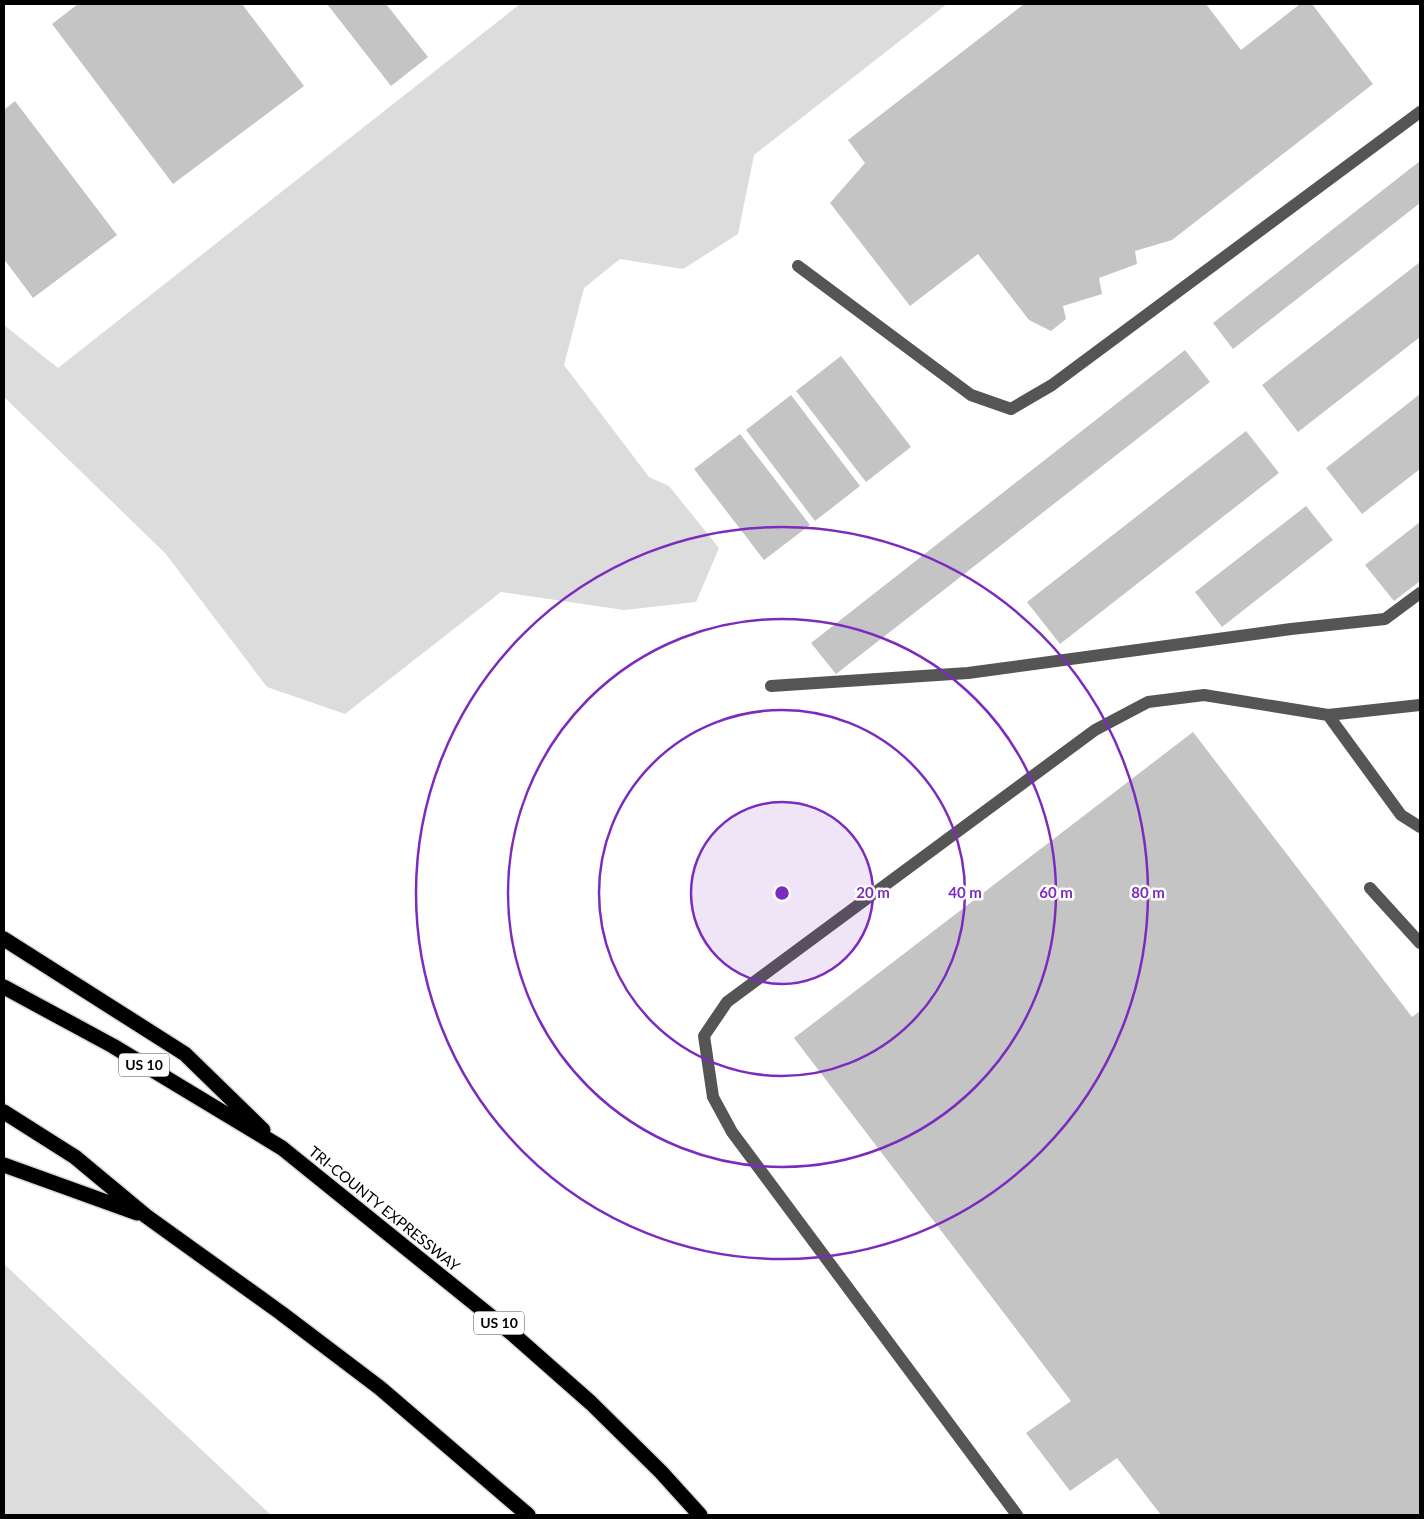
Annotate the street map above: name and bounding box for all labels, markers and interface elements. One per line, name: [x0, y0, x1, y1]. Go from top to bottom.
text: 20 m: [856, 883, 890, 901]
text: 40 m: [948, 883, 982, 901]
text: 60 m: [1039, 883, 1073, 901]
text: 80 m: [1131, 883, 1165, 901]
centre of rings: [773, 884, 791, 902]
road number: US 10: [119, 1054, 169, 1076]
street label: TRI-COUNTY EXPRESSWAY: [306, 1142, 464, 1275]
road number: US 10: [474, 1312, 524, 1335]

